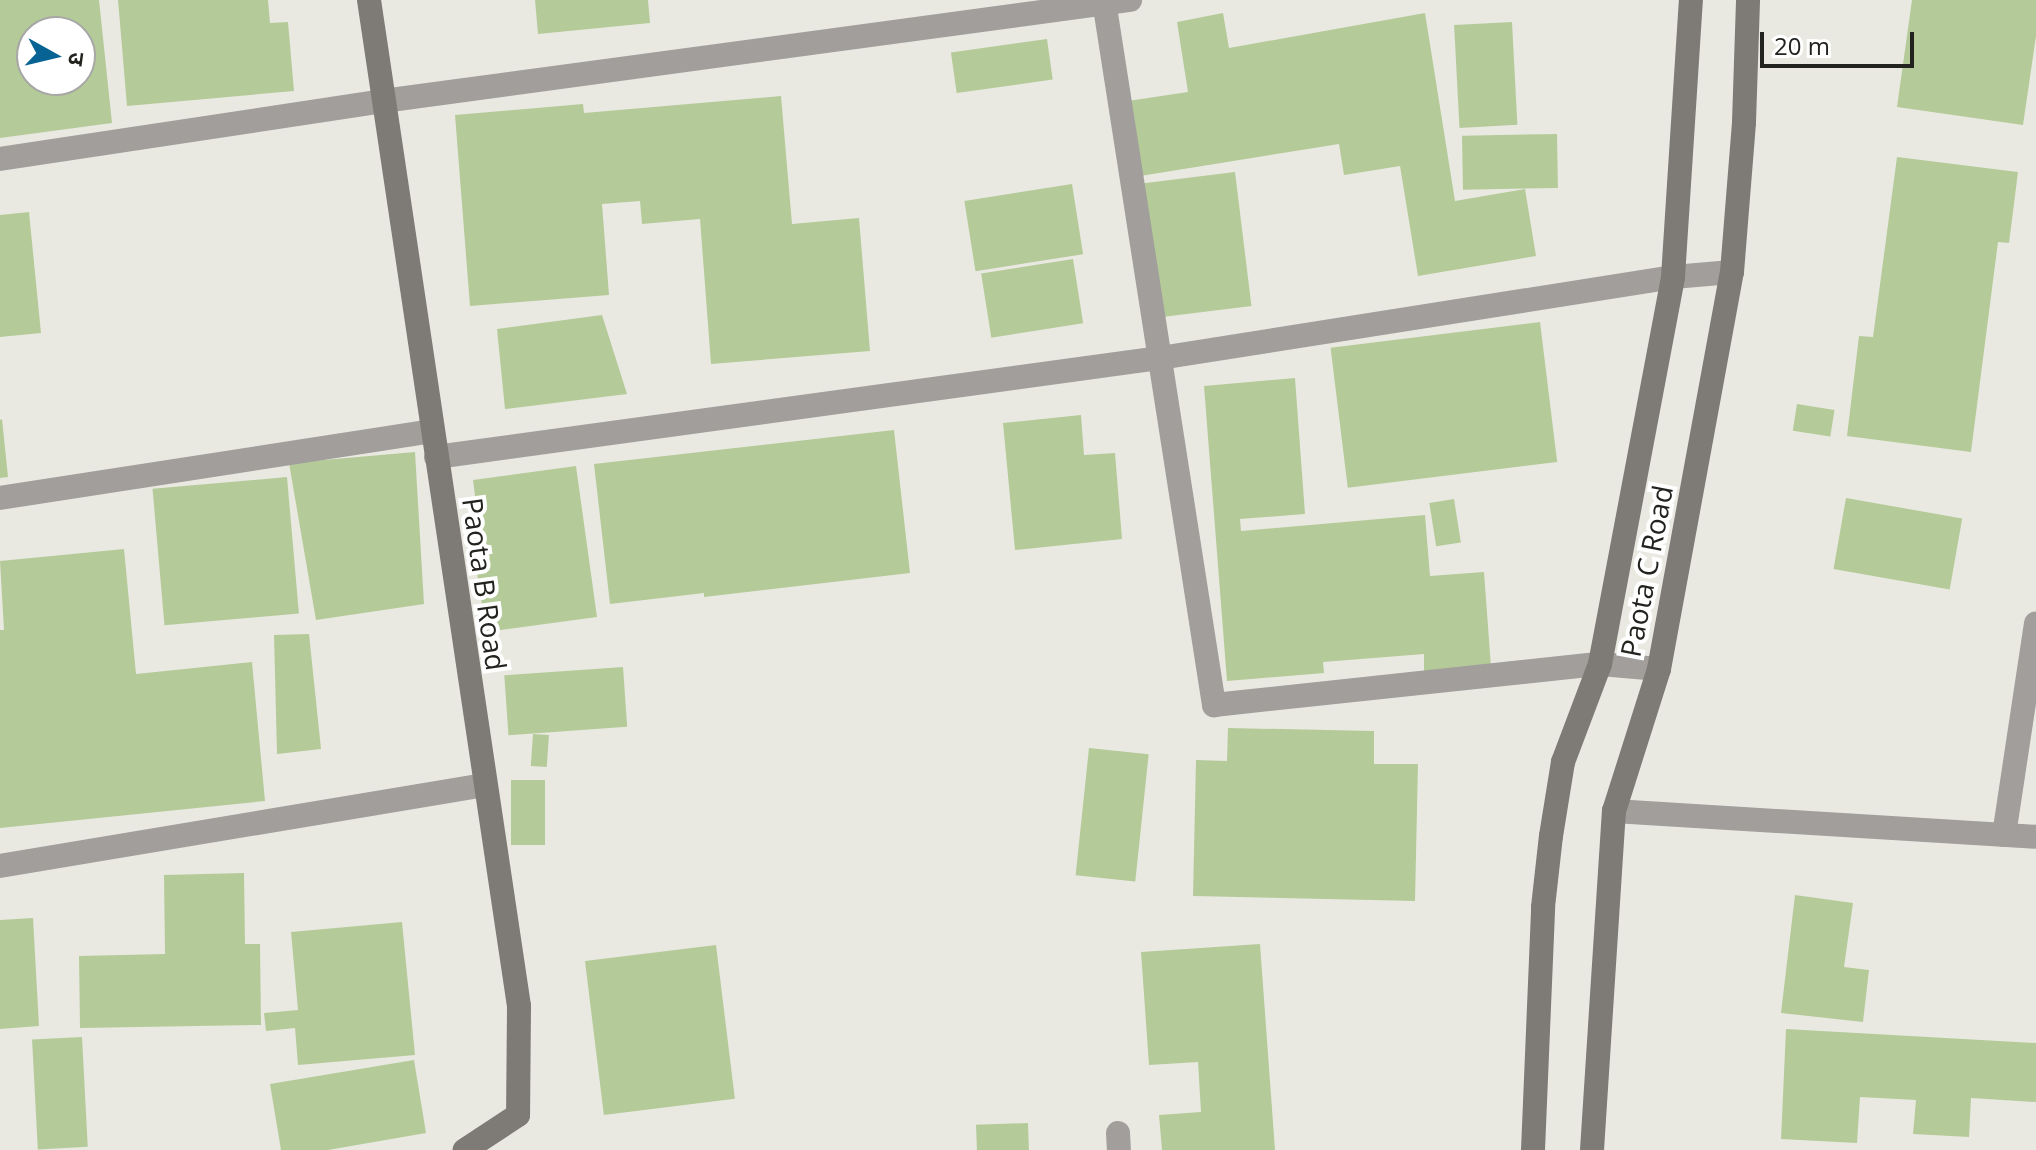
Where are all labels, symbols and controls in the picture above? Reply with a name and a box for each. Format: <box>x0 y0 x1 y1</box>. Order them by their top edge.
north arrow <box>16 16 96 96</box>
scale bar <box>1764 16 1918 66</box>
text: 20 m <box>1774 29 1830 62</box>
text: उ <box>62 51 94 68</box>
street label: Paota C Road <box>1613 482 1679 660</box>
street label: Paota B Road <box>456 495 514 673</box>

